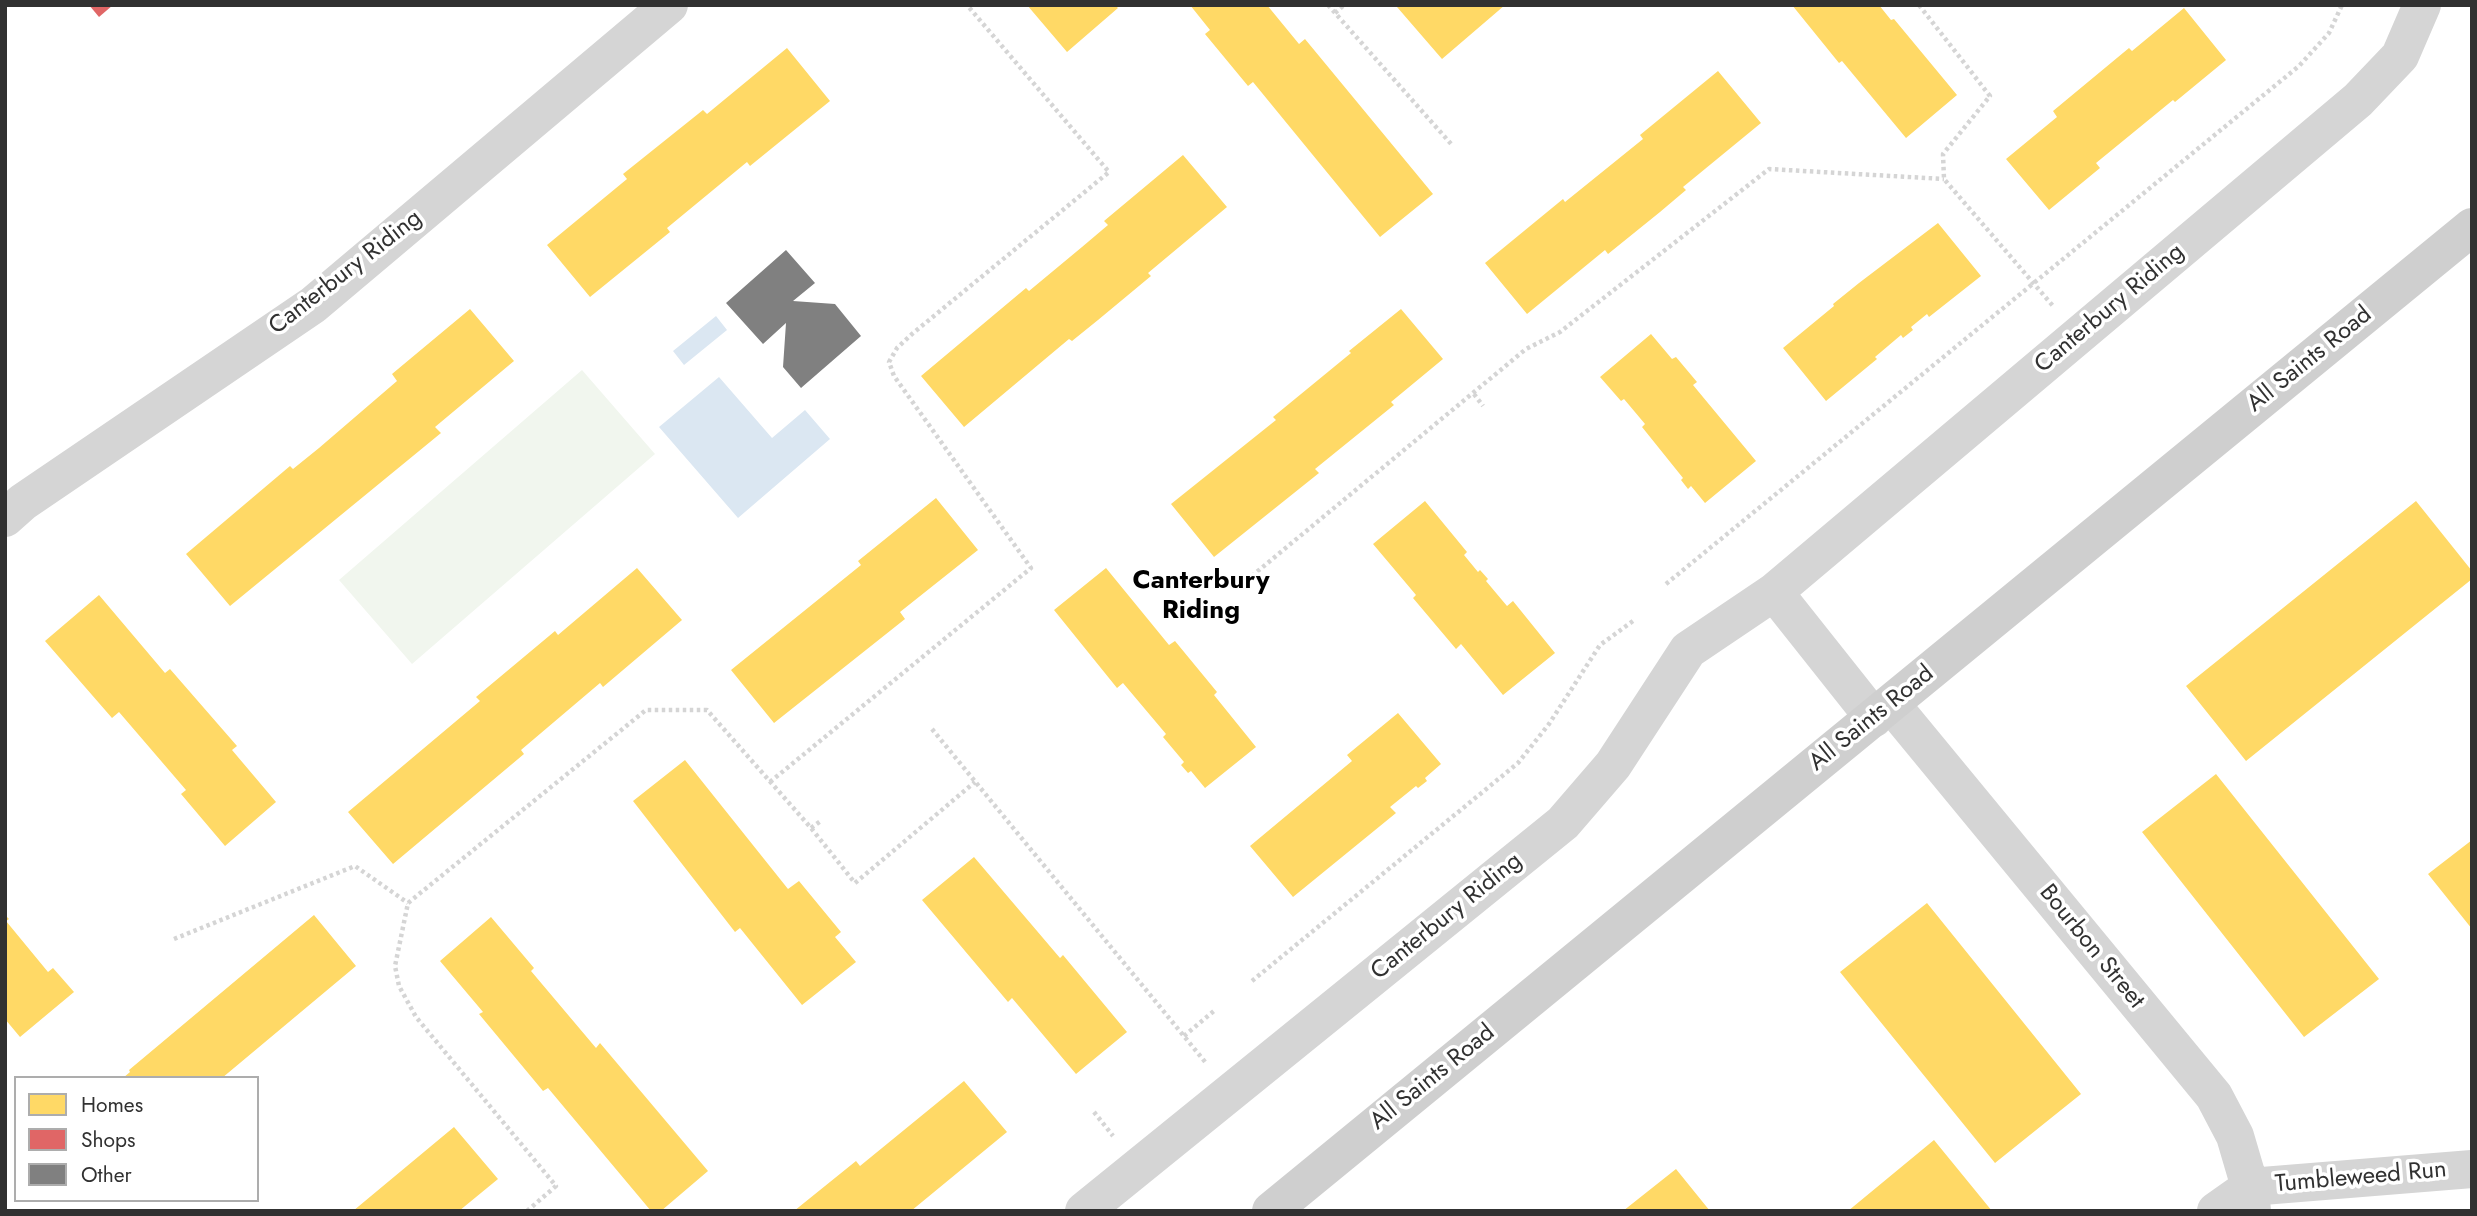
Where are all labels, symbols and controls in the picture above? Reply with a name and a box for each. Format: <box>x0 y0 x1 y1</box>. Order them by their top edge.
street label: Canterbury Riding <box>264 204 428 342</box>
street label: Canterbury Riding <box>2030 238 2190 380</box>
street label: All Saints Road <box>2242 301 2378 419</box>
district label: Canterbury Riding <box>1132 566 1270 628</box>
street label: All Saints Road <box>1804 660 1940 778</box>
street label: Canterbury Riding <box>1366 847 1528 987</box>
street label: Bourbon Street <box>2032 879 2150 1015</box>
street label: All Saints Road <box>1365 1019 1501 1137</box>
legend <box>14 1076 259 1202</box>
text: Homes <box>81 1090 143 1120</box>
text: Shops <box>81 1125 135 1155</box>
street label: Tumbleweed Run <box>2274 1156 2448 1200</box>
text: Other <box>81 1160 132 1190</box>

